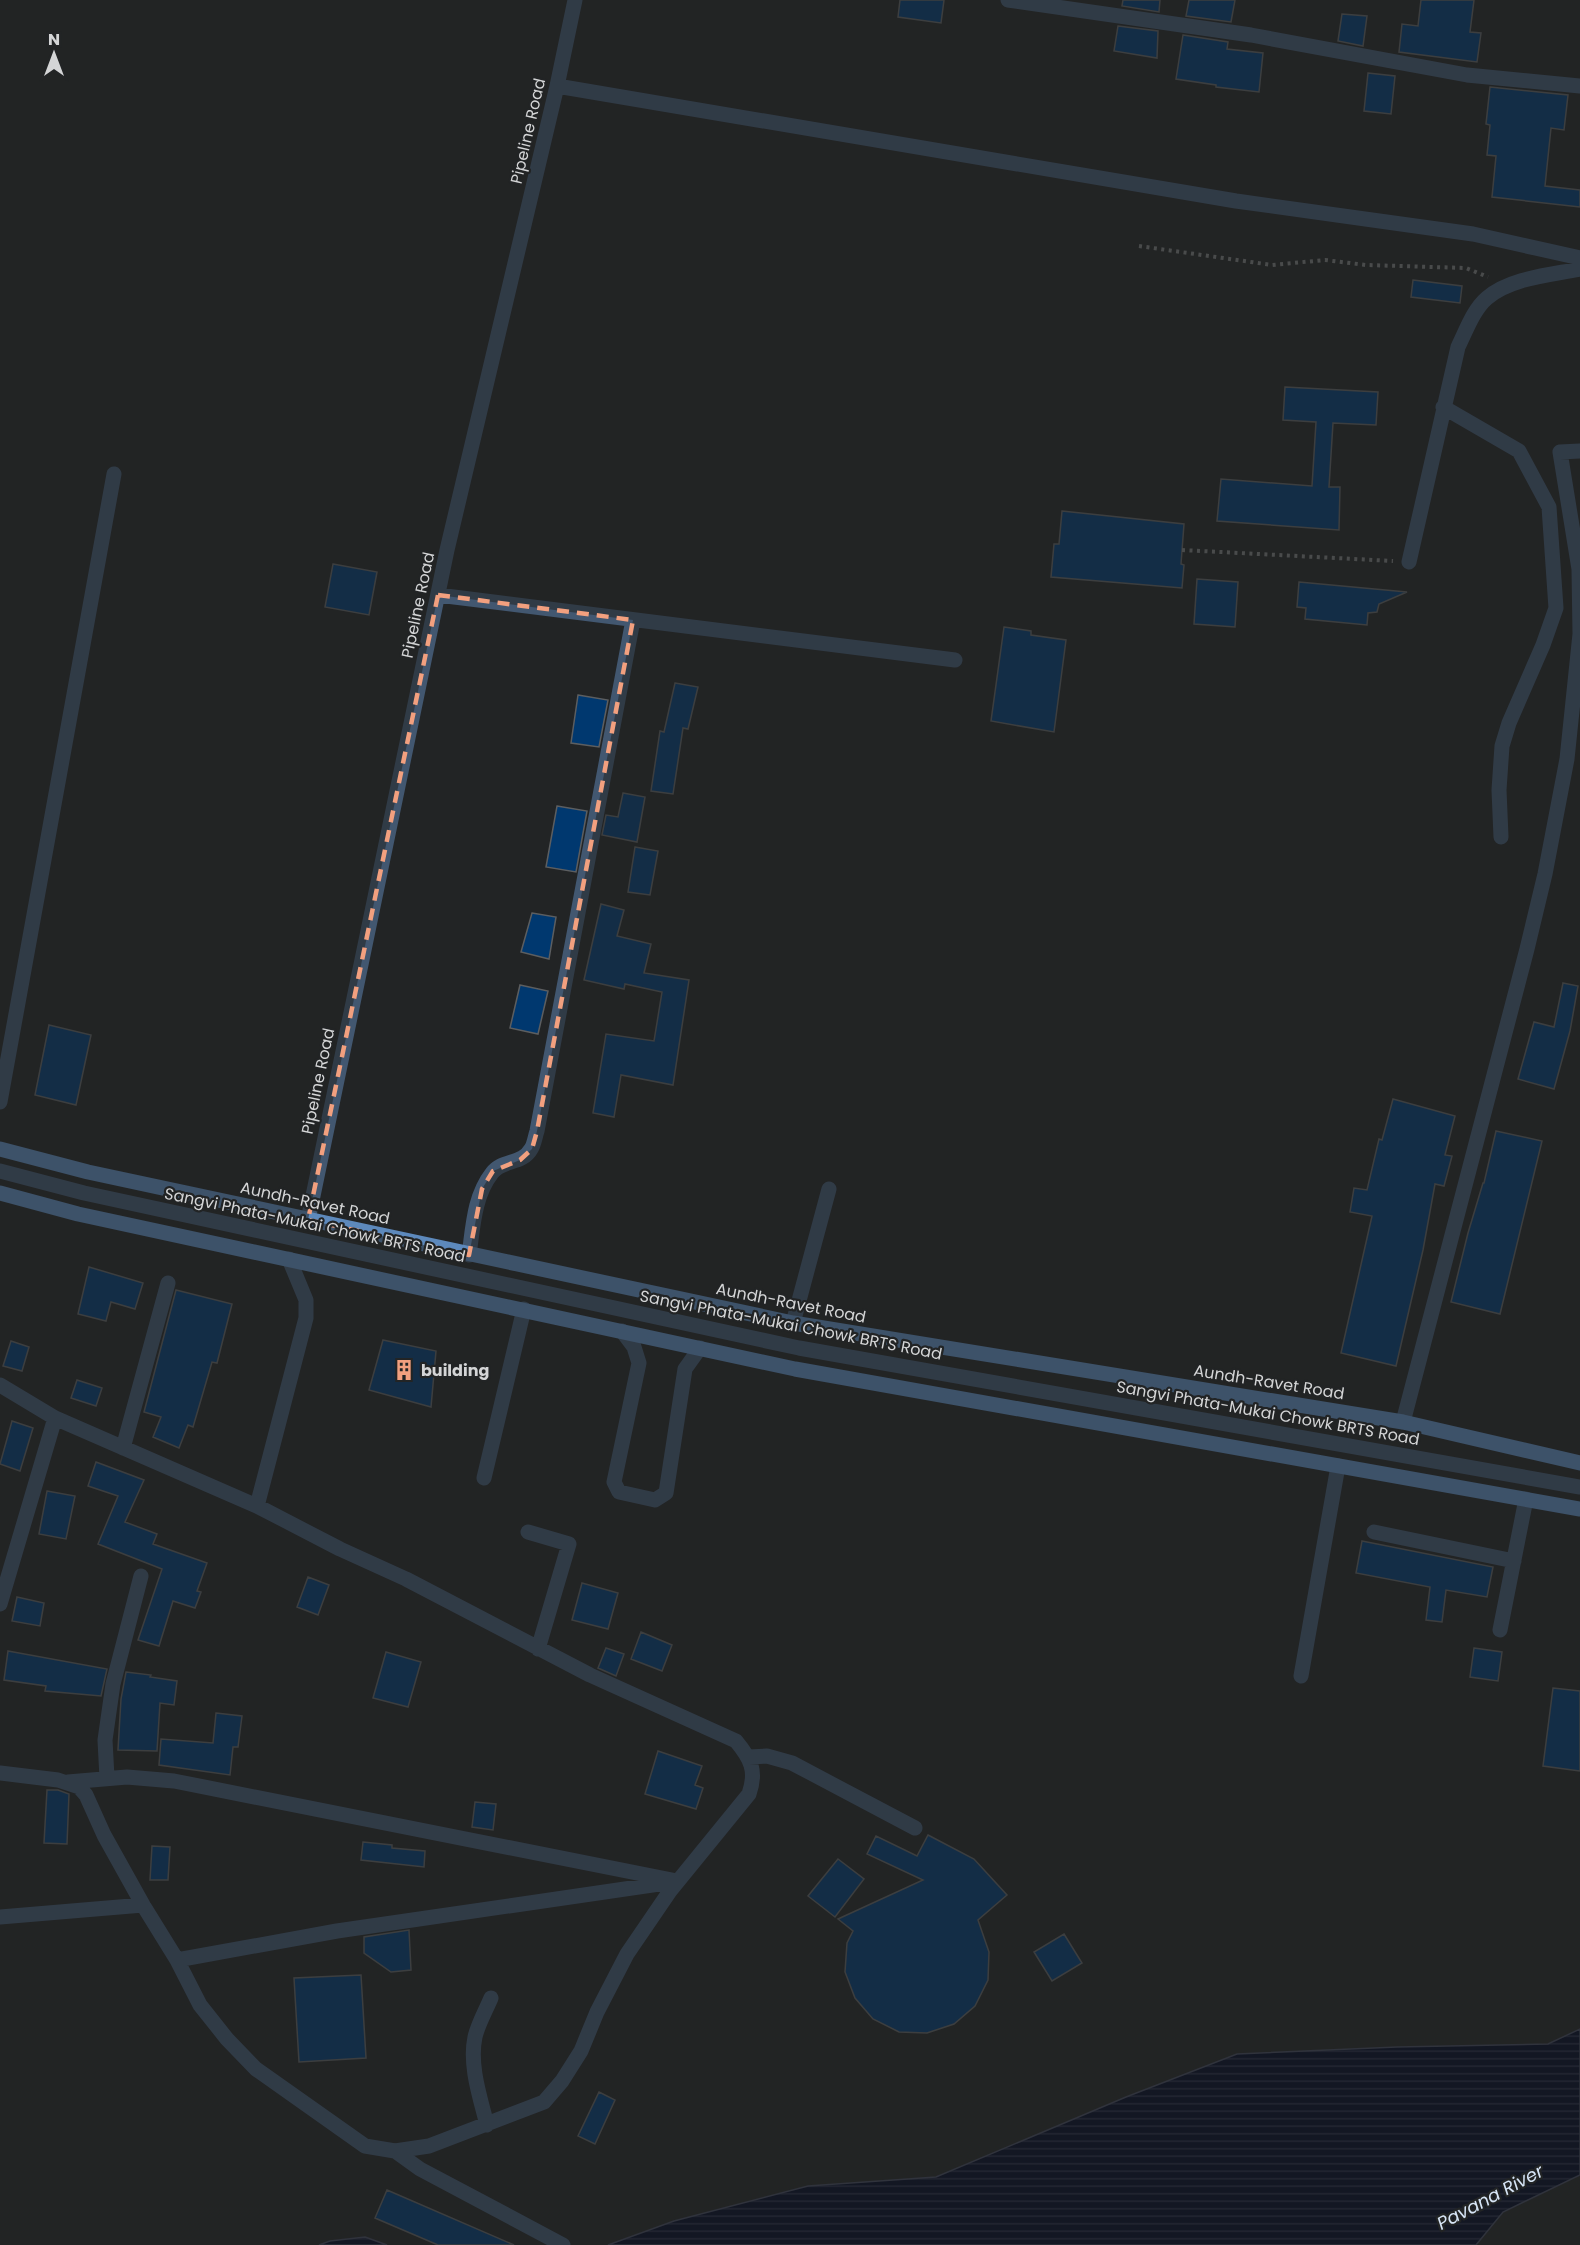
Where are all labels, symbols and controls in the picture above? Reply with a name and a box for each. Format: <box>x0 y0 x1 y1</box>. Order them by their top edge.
north arrow <box>24 24 84 84</box>
text: N <box>48 28 60 51</box>
street label: Pipeline Road <box>505 76 551 186</box>
street label: Pipeline Road <box>396 550 440 660</box>
street label: Pipeline Road <box>296 1026 340 1136</box>
street label: Aundh-Ravet Road <box>238 1176 392 1230</box>
street label: Sangvi Phata-Mukai Chowk BRTS Road <box>162 1182 468 1268</box>
street label: Aundh-Ravet Road <box>714 1277 868 1329</box>
street label: Sangvi Phata-Mukai Chowk BRTS Road <box>638 1284 944 1366</box>
building icon: building <box>392 1358 416 1382</box>
place label: building <box>421 1359 489 1382</box>
street label: Aundh-Ravet Road <box>1192 1359 1346 1405</box>
street label: Sangvi Phata-Mukai Chowk BRTS Road <box>1115 1375 1421 1451</box>
water label: Pavana River <box>1432 2158 1549 2236</box>

